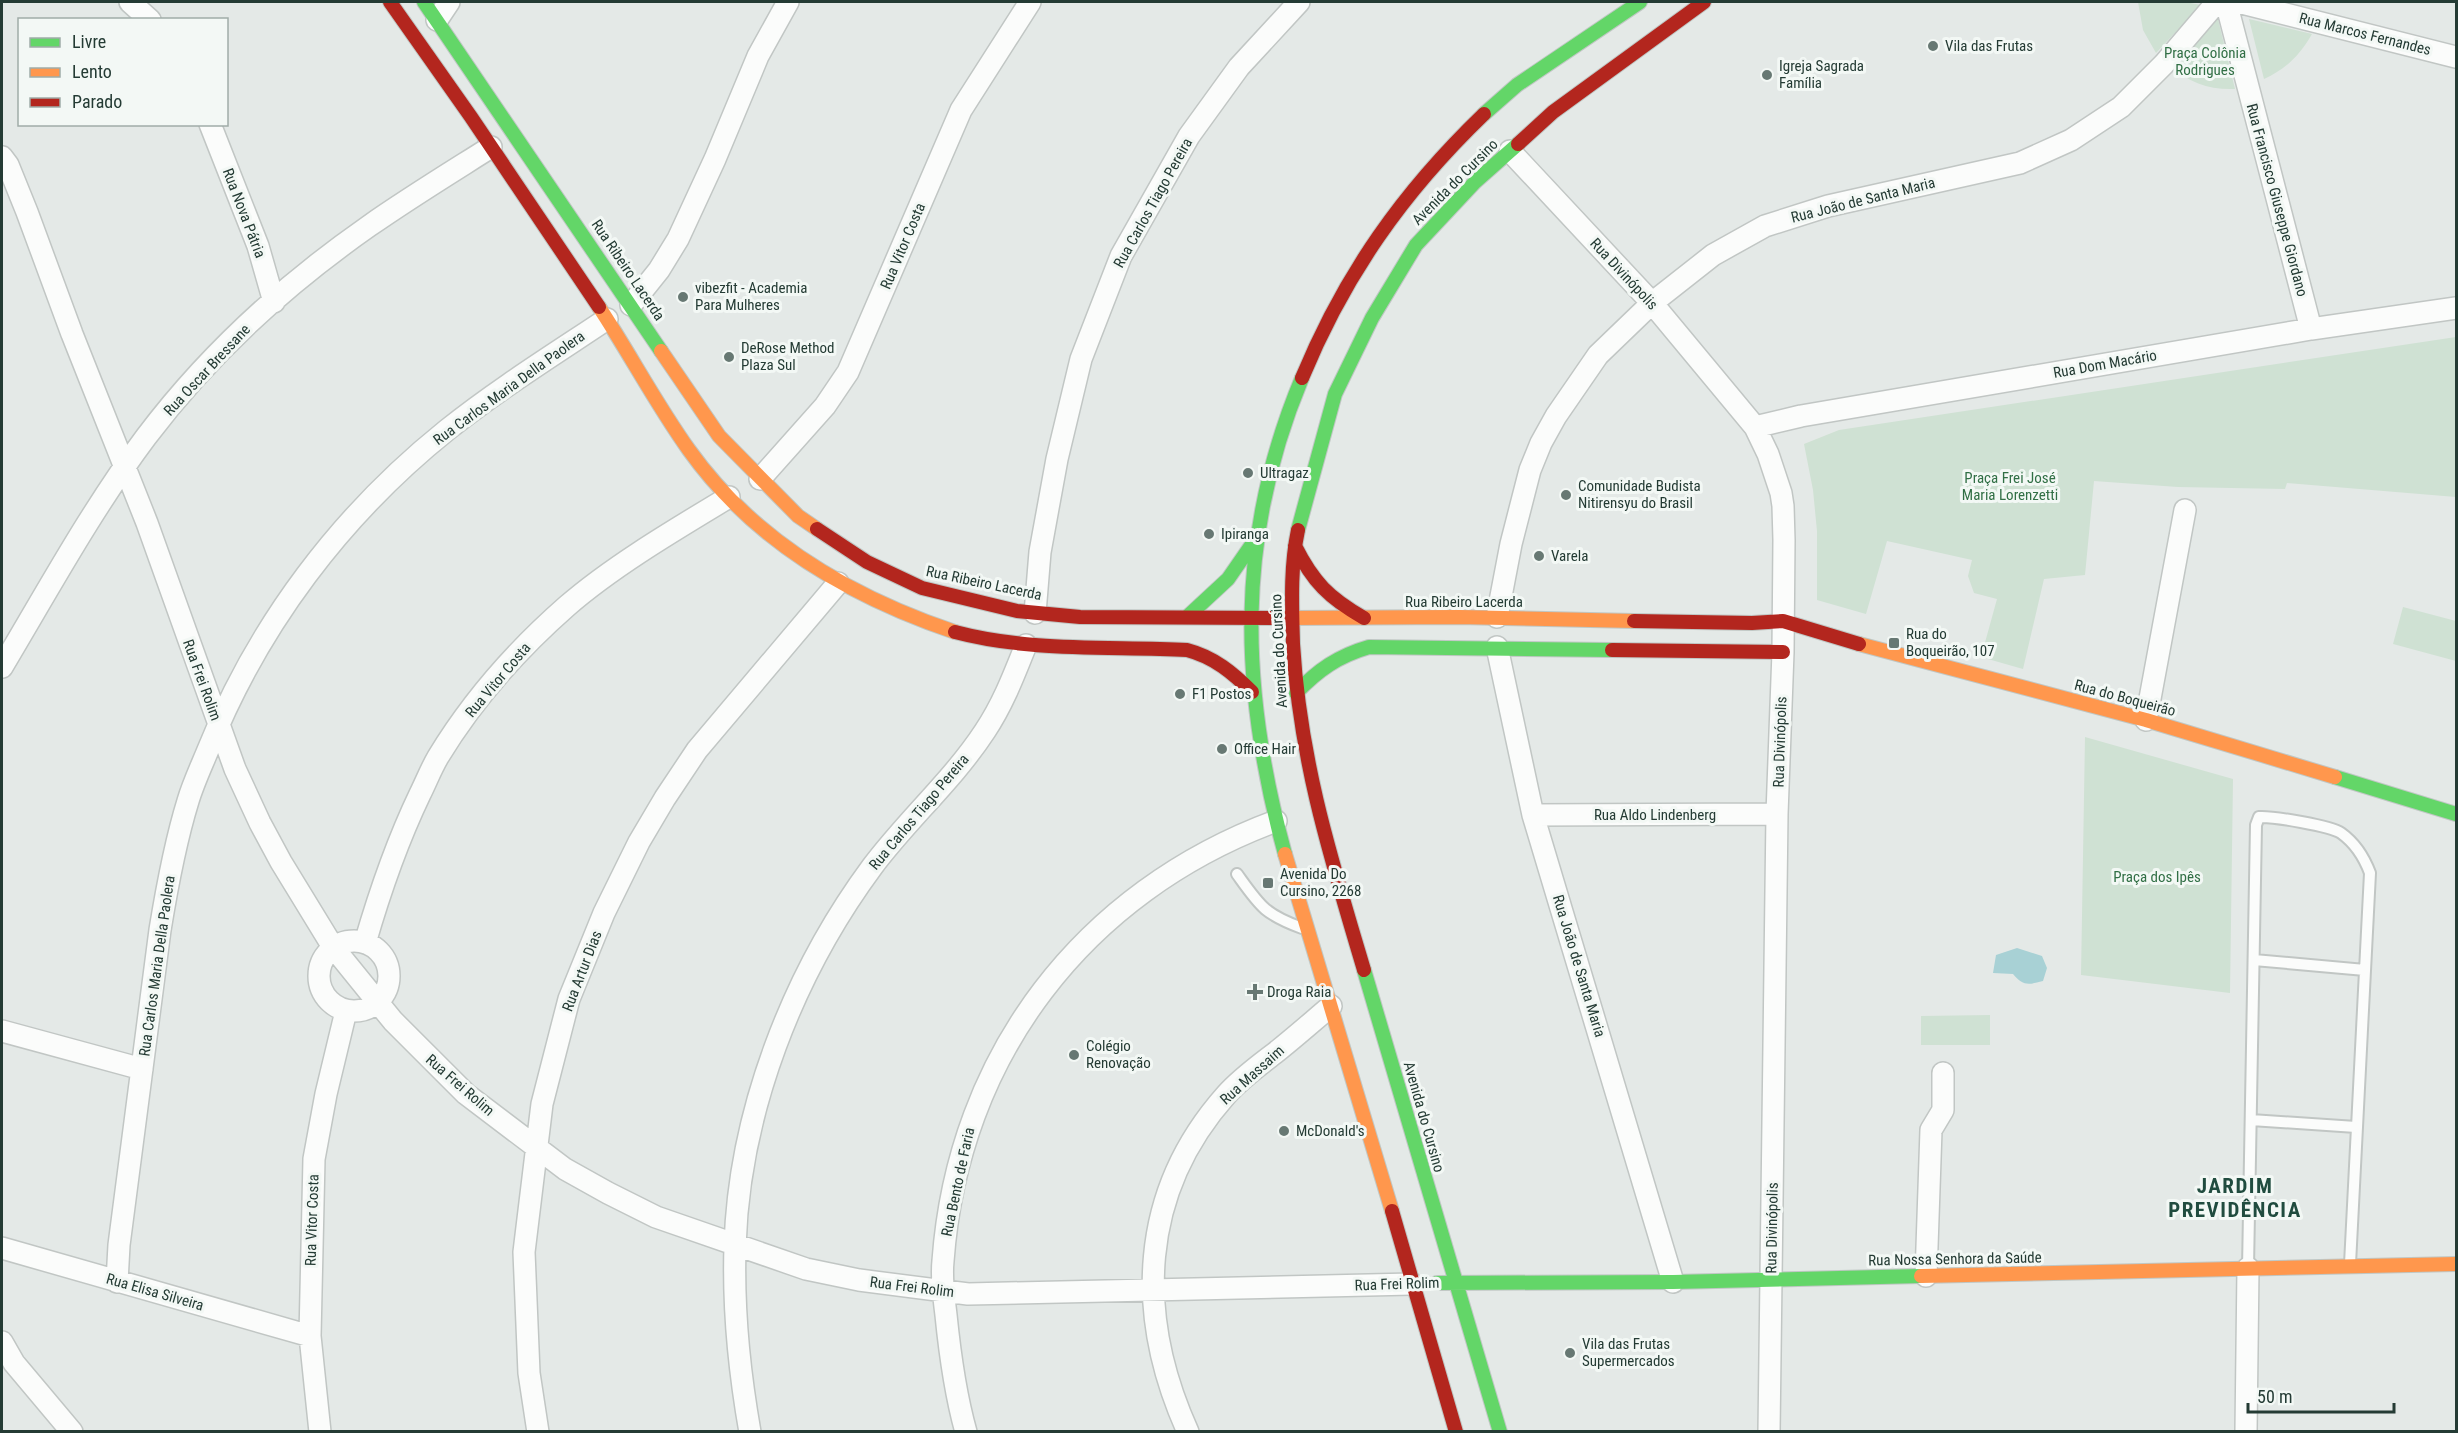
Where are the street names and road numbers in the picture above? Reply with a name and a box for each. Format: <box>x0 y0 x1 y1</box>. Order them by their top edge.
street label: Rua Marcos Fernandes <box>2297 9 2433 59</box>
street label: Rua Francisco Giuseppe Giordano <box>2243 102 2311 298</box>
street label: Rua Carlos Tiago Pereira <box>1110 135 1196 271</box>
street label: Avenida do Cursino <box>1408 135 1502 229</box>
street label: Rua Nova Pátria <box>219 166 269 260</box>
street label: Rua João de Santa Maria <box>1789 173 1937 227</box>
street label: Rua Vitor Costa <box>877 200 929 292</box>
street label: Rua Ribeiro Lacerda <box>588 216 668 324</box>
street label: Rua Divinópolis <box>1586 235 1662 314</box>
street label: Rua Oscar Bressane <box>160 320 254 420</box>
street label: Rua Carlos Maria Della Paolera <box>430 327 588 449</box>
street label: Rua Dom Macário <box>2052 346 2158 382</box>
street label: Rua Ribeiro Lacerda <box>924 562 1044 604</box>
street label: Avenida do Cursino <box>1267 593 1291 709</box>
street label: Rua Ribeiro Lacerda <box>1405 593 1523 611</box>
street label: Rua Frei Rolim <box>179 637 225 723</box>
street label: Rua Vitor Costa <box>462 639 534 721</box>
street label: Rua do Boqueirão <box>2072 676 2178 720</box>
street label: Rua Divinópolis <box>1769 696 1791 788</box>
street label: Rua Carlos Tiago Pereira <box>865 750 973 874</box>
street label: Rua Aldo Lindenberg <box>1594 806 1716 824</box>
street label: Rua Carlos Maria Della Paolera <box>135 874 179 1058</box>
street label: Rua João de Santa Maria <box>1549 893 1609 1039</box>
street label: Rua Artur Dias <box>558 928 606 1014</box>
street label: Rua Massaim <box>1216 1042 1288 1108</box>
street label: Rua Frei Rolim <box>422 1050 498 1120</box>
street label: Avenida do Cursino <box>1400 1060 1448 1174</box>
street label: Rua Bento de Faria <box>938 1126 978 1238</box>
street label: Rua Vitor Costa <box>301 1174 323 1266</box>
street label: Rua Divinópolis <box>1762 1182 1782 1274</box>
street label: Rua Nossa Senhora da Saúde <box>1868 1248 2042 1270</box>
street label: Rua Elisa Silveira <box>104 1269 206 1315</box>
street label: Rua Frei Rolim <box>869 1273 955 1301</box>
street label: Rua Frei Rolim <box>1354 1274 1440 1294</box>

